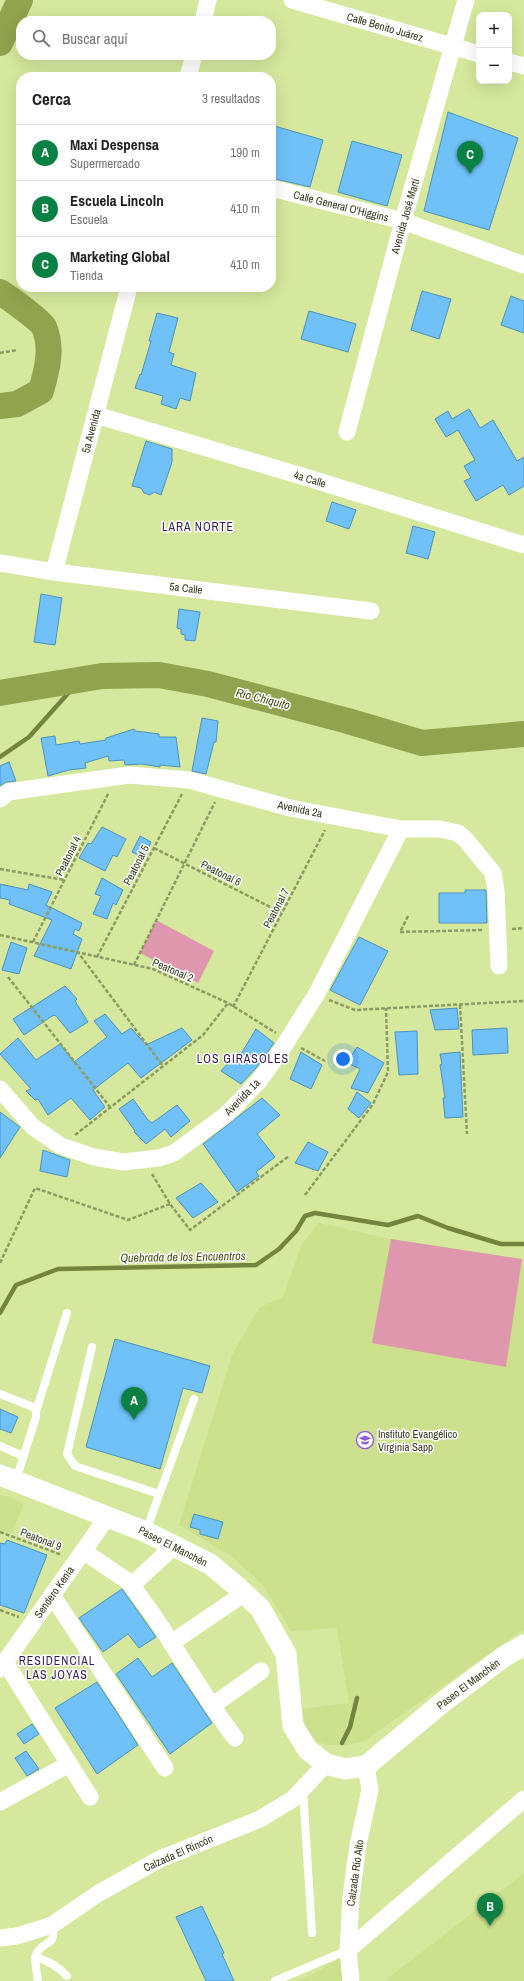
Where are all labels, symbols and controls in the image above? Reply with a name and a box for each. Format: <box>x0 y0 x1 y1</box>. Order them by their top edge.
street label: Calle Benito Juárez <box>345 9 425 45</box>
map controls <box>476 12 512 84</box>
button: + <box>476 12 512 48</box>
search box <box>16 16 276 60</box>
icon: search <box>30 27 52 49</box>
text: Buscar aquí <box>62 28 128 49</box>
button: − <box>476 48 512 84</box>
text: Cerca <box>32 87 71 110</box>
text: 3 resultados <box>202 90 260 107</box>
text: Maxi Despensa <box>70 134 159 155</box>
pin: C <box>457 141 483 174</box>
text: A <box>41 144 49 161</box>
text: 190 m <box>230 144 260 161</box>
text: Supermercado <box>70 155 140 172</box>
street label: Avenida José Martí <box>387 176 423 256</box>
street label: Calle General O'Higgins <box>292 187 390 225</box>
text: Escuela Lincoln <box>70 190 164 211</box>
text: B <box>41 200 49 217</box>
text: 410 m <box>230 200 260 217</box>
text: Escuela <box>70 211 108 228</box>
text: Marketing Global <box>70 246 170 267</box>
text: C <box>41 256 49 273</box>
text: 410 m <box>230 256 260 273</box>
text: Tienda <box>70 267 103 284</box>
street label: 5a Avenida <box>78 407 104 455</box>
street label: 4a Calle <box>292 467 328 491</box>
district label: LARA NORTE <box>162 519 234 535</box>
street label: 5a Calle <box>169 579 203 597</box>
water label: Río Chiquito <box>234 685 292 714</box>
street label: Avenida 2a <box>275 797 324 821</box>
street label: Peatonal 4 <box>52 834 84 878</box>
street label: Peatonal 5 <box>120 843 152 887</box>
street label: Peatonal 6 <box>199 857 243 889</box>
street label: Peatonal 7 <box>260 886 292 930</box>
street label: Peatonal 2 <box>150 955 196 985</box>
your location <box>333 1049 353 1069</box>
district label: LOS GIRASOLES <box>197 1051 289 1067</box>
street label: Avenida 1a <box>220 1076 263 1119</box>
water label: Quebrada de los Encuentros <box>120 1248 246 1266</box>
pin: A <box>121 1387 147 1420</box>
place label: Instituto Evangélico Virginia Sapp <box>378 1427 457 1454</box>
school or university icon: Instituto Evangélico Virginia Sapp <box>355 1430 375 1450</box>
street label: Paseo El Manchén <box>136 1523 210 1569</box>
street label: Peatonal 9 <box>18 1525 64 1553</box>
street label: Sendero Kenia <box>31 1563 77 1621</box>
district label: RESIDENCIAL LAS JOYAS <box>19 1653 95 1683</box>
street label: Paseo El Manchén <box>434 1656 502 1712</box>
street label: Calzada El Rincón <box>141 1831 215 1875</box>
street label: Calzada Río Alto <box>343 1839 367 1907</box>
pin: B <box>477 1893 503 1926</box>

